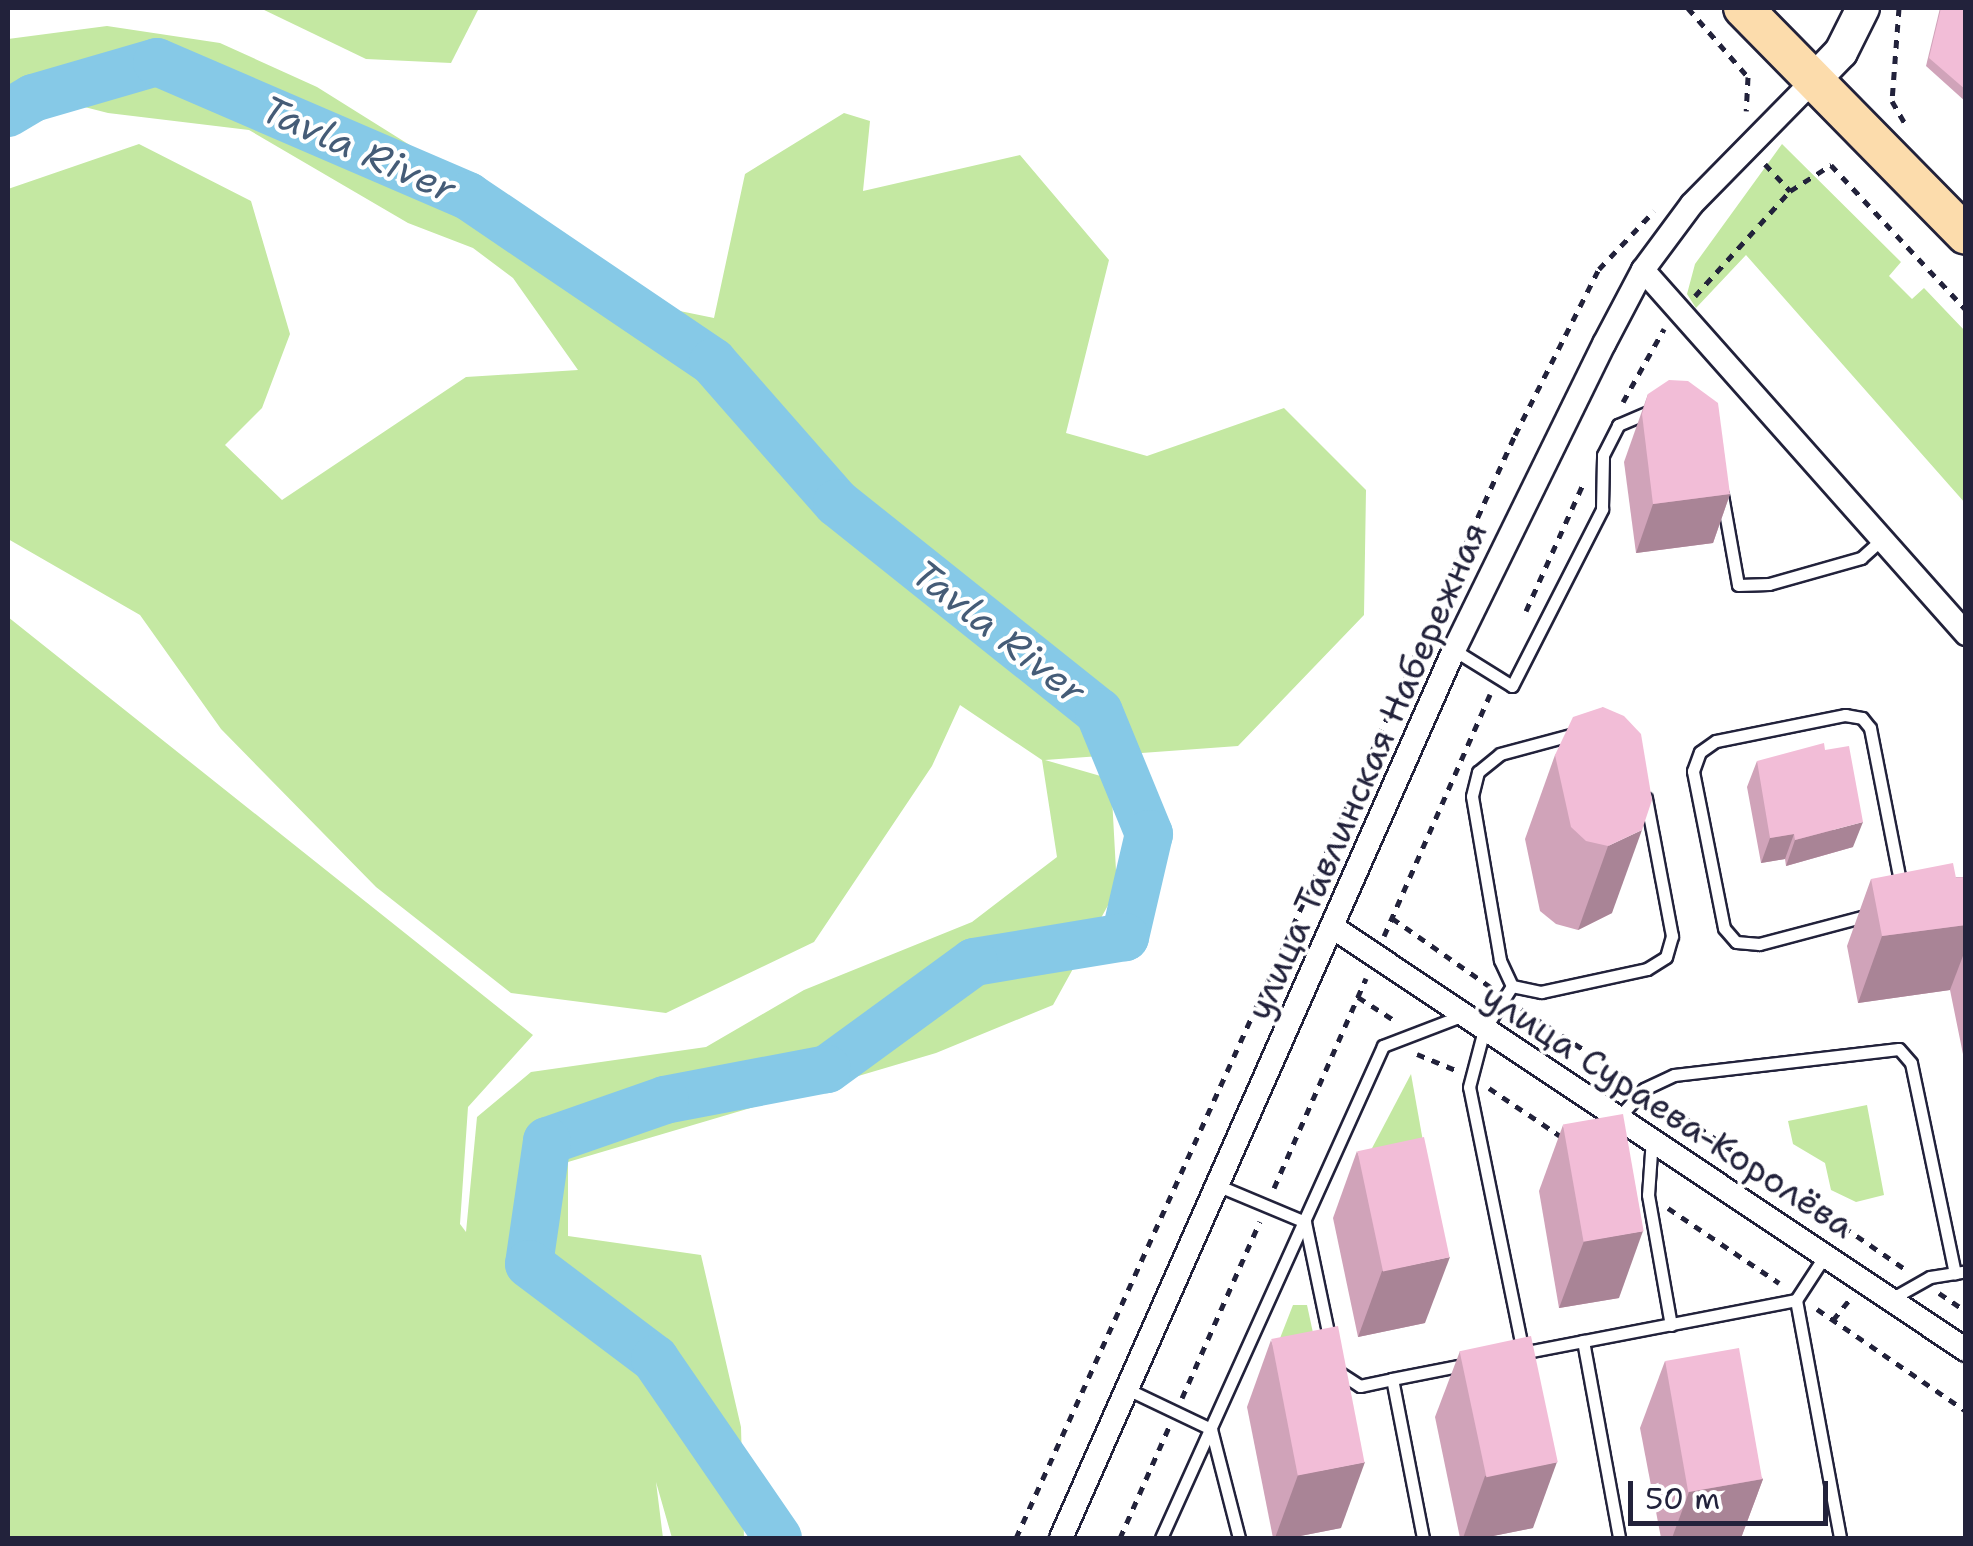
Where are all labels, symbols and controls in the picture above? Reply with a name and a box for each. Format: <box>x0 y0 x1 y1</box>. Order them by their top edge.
water label: Tavla River <box>255 86 463 212</box>
street label: улица Тавлинская Набережная <box>1238 516 1496 1026</box>
water label: Tavla River <box>903 550 1095 714</box>
street label: улица Сураева-Королёва <box>1474 975 1862 1247</box>
scale bar <box>1633 1461 1833 1523</box>
text: 50 m <box>1645 1478 1720 1519</box>

